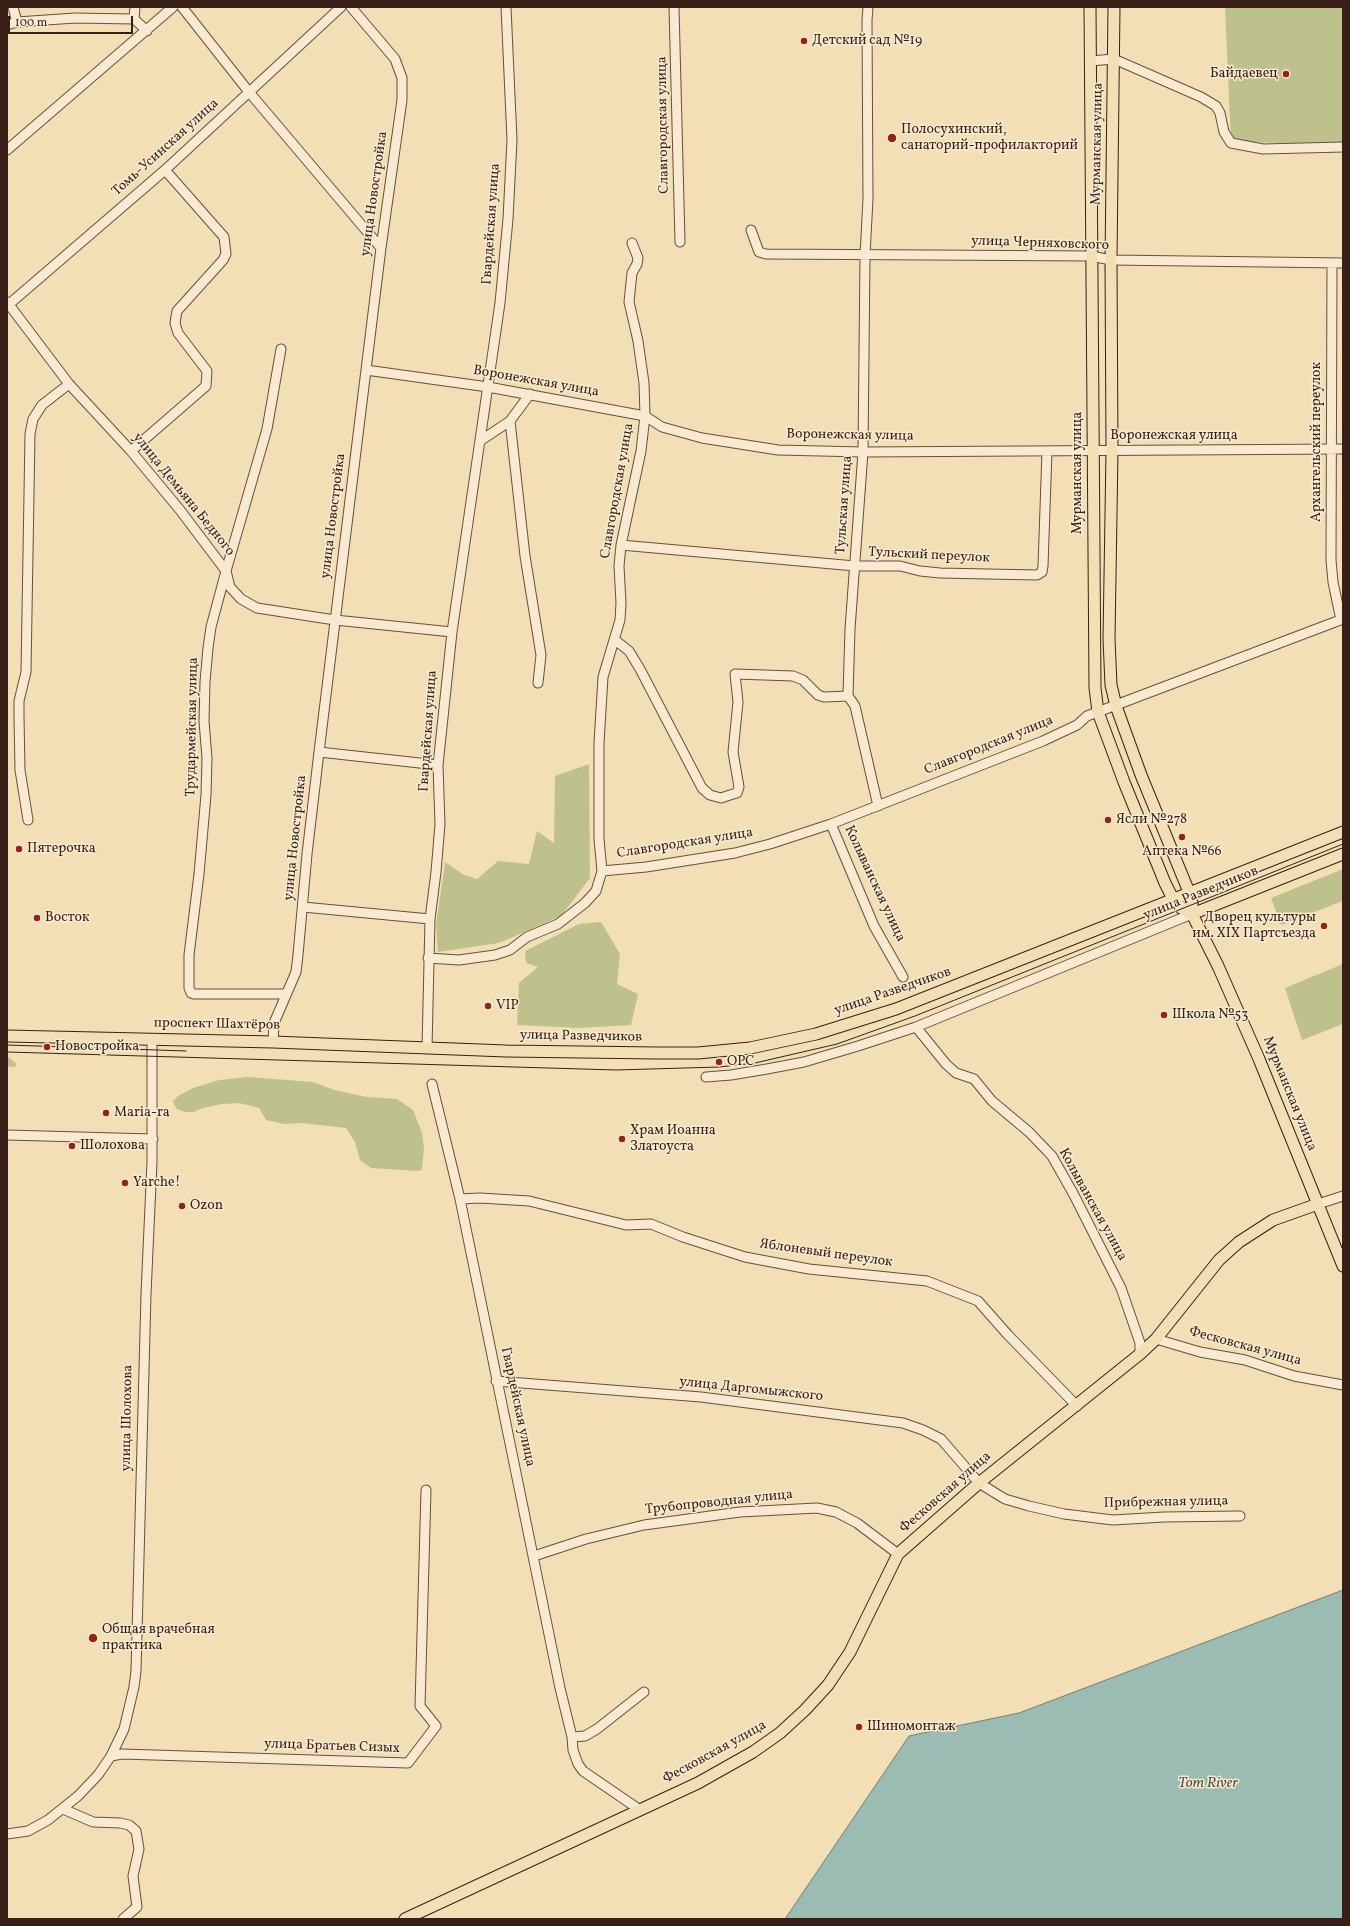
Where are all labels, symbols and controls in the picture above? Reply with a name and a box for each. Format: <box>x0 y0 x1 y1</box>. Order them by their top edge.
scale bar <box>10 8 135 34</box>
text: 100 m <box>15 15 47 31</box>
place label: Детский сад №19 <box>812 33 922 49</box>
marker: Детский сад №19 <box>799 36 809 46</box>
street label: Славгородская улица <box>654 56 674 194</box>
place label: Байдаевец <box>1210 66 1278 82</box>
marker: Байдаевец <box>1281 69 1291 79</box>
street label: Мурманская улица <box>1089 83 1107 205</box>
street label: Томь-Усинская улица <box>109 96 223 200</box>
place label: Полосухинский, санаторий-профилакторий <box>901 122 1078 154</box>
street label: улица Новостройка <box>358 130 392 258</box>
marker: Полосухинский, санаторий-профилакторий <box>886 132 898 144</box>
street label: Гвардейская улица <box>479 163 505 285</box>
street label: улица Черняховского <box>971 233 1109 255</box>
street label: Архангельский переулок <box>1309 362 1325 522</box>
street label: Воронежская улица <box>472 363 600 401</box>
street label: Мурманская улица <box>1070 412 1086 534</box>
street label: Славгородская улица <box>598 422 638 560</box>
street label: Воронежская улица <box>786 426 914 446</box>
street label: Воронежская улица <box>1110 428 1238 444</box>
street label: улица Демьяна Бедного <box>128 430 238 560</box>
street label: улица Новостройка <box>318 452 350 580</box>
street label: Тульская улица <box>833 455 857 555</box>
street label: Тульский переулок <box>868 544 990 568</box>
street label: Трудармейская улица <box>183 657 203 797</box>
street label: Гвардейская улица <box>416 670 442 792</box>
street label: Славгородская улица <box>922 712 1056 780</box>
street label: улица Новостройка <box>281 774 311 902</box>
place label: Ясли №278 <box>1116 812 1187 828</box>
marker: Ясли №278 <box>1103 815 1113 825</box>
street label: Колыванская улица <box>840 823 908 945</box>
street label: Славгородская улица <box>616 825 754 863</box>
marker: Аптека №66 <box>1177 832 1187 842</box>
place label: Пятерочка <box>27 841 96 857</box>
marker: Пятерочка <box>14 844 24 854</box>
place label: Аптека №66 <box>1142 844 1222 860</box>
street label: улица Разведчиков <box>1141 863 1261 925</box>
place label: Восток <box>45 910 89 926</box>
place label: Дворец культуры им. XIX Партсъезда <box>1192 910 1316 942</box>
marker: Восток <box>32 913 42 923</box>
marker: Дворец культуры им. XIX Партсъезда <box>1319 921 1329 931</box>
street label: улица Разведчиков <box>832 964 954 1020</box>
place label: VIP <box>496 998 519 1014</box>
marker: VIP <box>483 1001 493 1011</box>
place label: Школа №53 <box>1172 1007 1249 1023</box>
marker: Школа №53 <box>1159 1010 1169 1020</box>
street label: проспект Шахтёров <box>154 1015 280 1035</box>
street label: улица Разведчиков <box>520 1028 642 1046</box>
street label: Мурманская улица <box>1258 1034 1320 1154</box>
place label: Новостройка <box>55 1039 139 1055</box>
marker: Новостройка <box>42 1042 52 1052</box>
place label: ОРС <box>727 1054 755 1070</box>
marker: ОРС <box>714 1057 724 1067</box>
place label: Maria-ra <box>114 1105 170 1121</box>
marker: Maria-ra <box>101 1108 111 1118</box>
place label: Храм Иоанна Златоуста <box>630 1123 716 1156</box>
marker: Храм Иоанна Златоуста <box>617 1134 627 1144</box>
place label: Шолохова <box>80 1138 145 1154</box>
marker: Шолохова <box>67 1141 77 1151</box>
street label: Колыванская улица <box>1054 1146 1130 1264</box>
place label: Yarche! <box>133 1175 180 1191</box>
marker: Yarche! <box>120 1178 130 1188</box>
place label: Ozon <box>190 1198 223 1214</box>
marker: Ozon <box>177 1201 187 1211</box>
street label: Яблоневый переулок <box>758 1236 894 1272</box>
street label: Фесковская улица <box>1187 1324 1303 1370</box>
street label: Гвардейская улица <box>496 1346 538 1468</box>
street label: улица Шолохова <box>119 1365 137 1471</box>
street label: улица Даргомыжского <box>678 1374 824 1406</box>
street label: Фесковская улица <box>897 1449 995 1537</box>
street label: Трубопроводная улица <box>644 1487 794 1519</box>
street label: Прибрежная улица <box>1104 1494 1228 1512</box>
place label: Общая врачебная практика <box>102 1622 215 1654</box>
marker: Общая врачебная практика <box>87 1632 99 1644</box>
street label: Фесковская улица <box>660 1718 770 1788</box>
place label: Шиномонтаж <box>867 1719 956 1735</box>
marker: Шиномонтаж <box>854 1722 864 1732</box>
street label: улица Братьев Сизых <box>264 1736 400 1758</box>
water label: Tom River <box>1178 1775 1238 1793</box>

